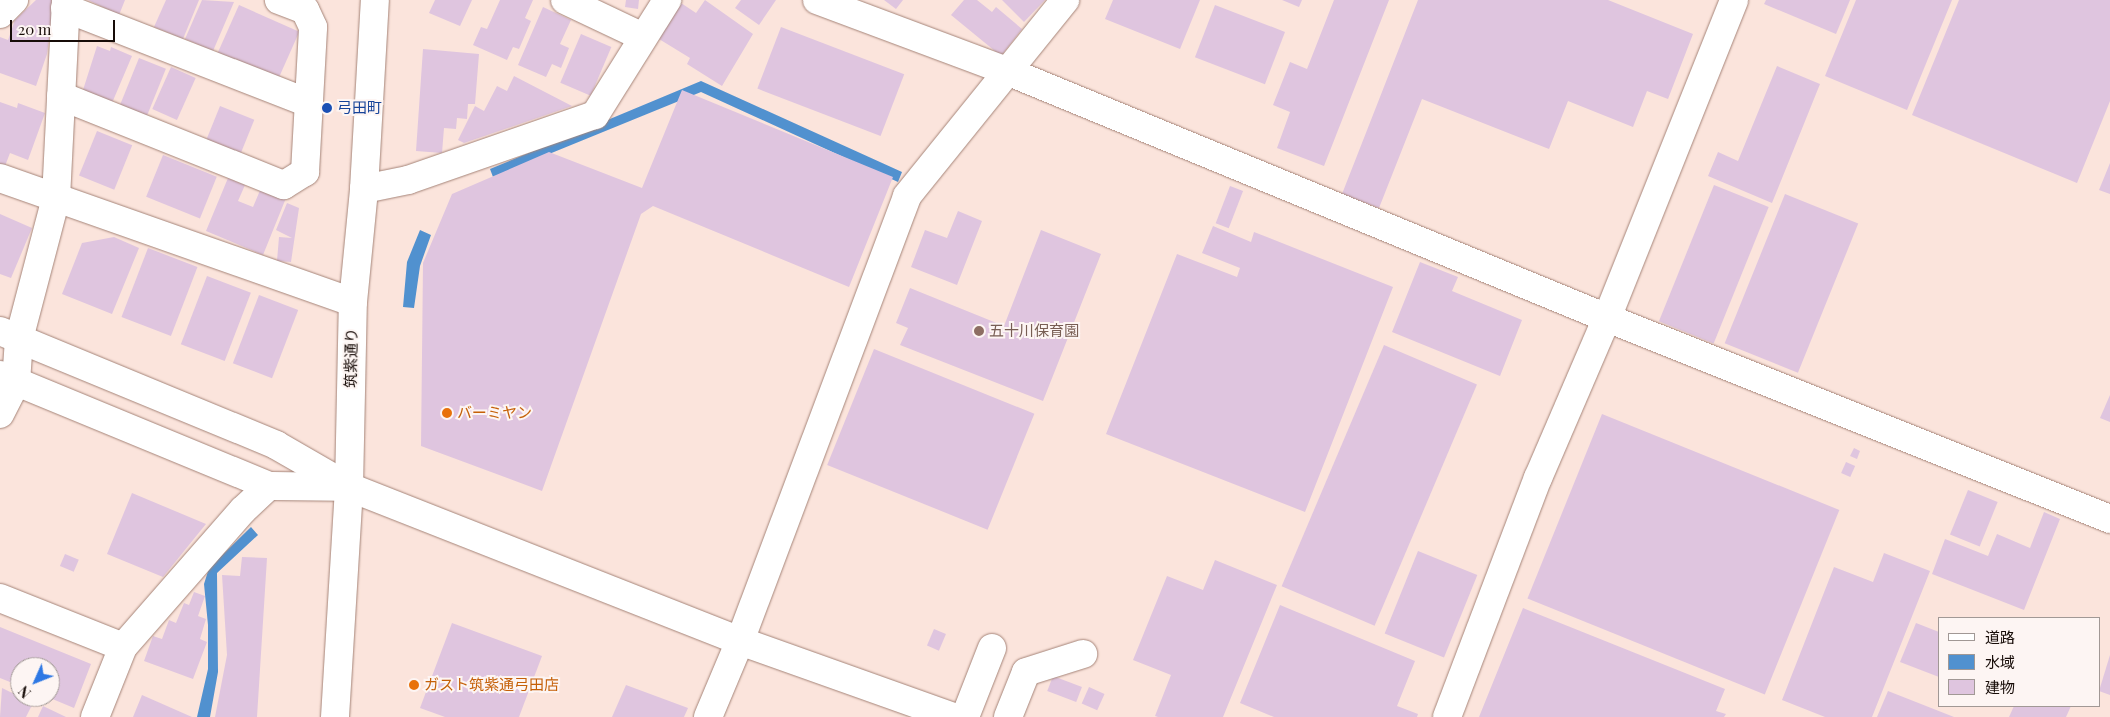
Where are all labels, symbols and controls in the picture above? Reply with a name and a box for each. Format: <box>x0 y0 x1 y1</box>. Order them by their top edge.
scale bar <box>12 10 118 42</box>
text: 20 m <box>18 19 51 39</box>
place label: 弓田町 <box>337 99 382 117</box>
marker: 弓田町 <box>321 102 333 114</box>
place label: 五十川保育園 <box>989 322 1079 340</box>
marker: 五十川保育園 <box>973 325 985 337</box>
street label: 筑紫通り <box>341 328 361 388</box>
place label: バーミヤン <box>457 404 532 422</box>
marker: バーミヤン <box>441 407 453 419</box>
legend <box>1938 617 2100 707</box>
text: 道路 <box>1985 627 2015 647</box>
text: 水域 <box>1985 652 2015 672</box>
north arrow <box>10 657 60 707</box>
place label: ガスト筑紫通弓田店 <box>424 676 559 694</box>
text: 建物 <box>1985 677 2015 697</box>
marker: ガスト筑紫通弓田店 <box>408 679 420 691</box>
text: N <box>14 682 35 702</box>

